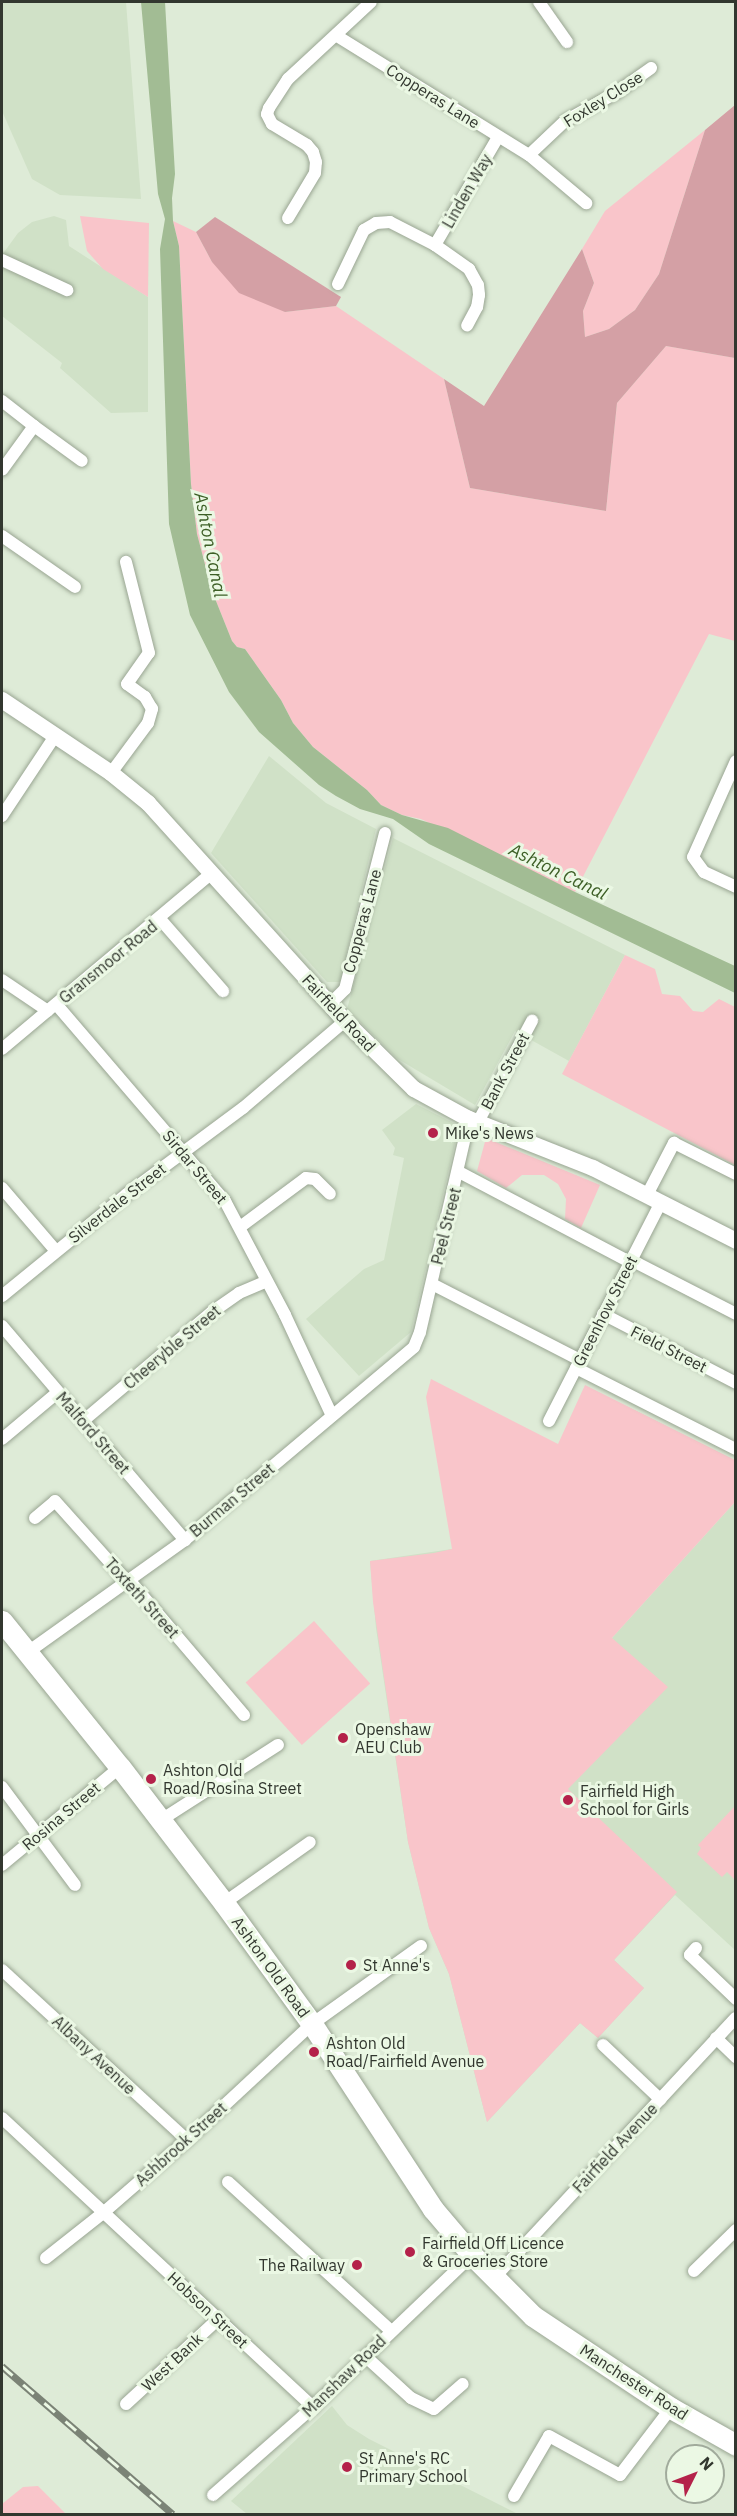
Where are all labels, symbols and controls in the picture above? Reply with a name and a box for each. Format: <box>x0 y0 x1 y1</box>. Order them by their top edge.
street label: Copperas Lane <box>383 60 483 132</box>
street label: Foxley Close <box>560 67 646 131</box>
street label: Linden Way <box>438 150 496 232</box>
water label: Ashton Canal <box>189 491 231 599</box>
water label: Ashton Canal <box>505 839 611 905</box>
street label: Copperas Lane <box>339 867 385 975</box>
street label: Gransmoor Road <box>55 917 161 1007</box>
street label: Fairfield Road <box>298 970 380 1056</box>
street label: Bank Street <box>477 1029 533 1113</box>
place label: Mike's News <box>445 1123 534 1143</box>
street label: Sirdar Street <box>159 1126 231 1208</box>
marker: Mike's News <box>426 1126 440 1140</box>
street label: Silverdale Street <box>64 1159 170 1247</box>
street label: Peel Street <box>427 1185 465 1267</box>
street label: Greenhow Street <box>569 1253 641 1369</box>
street label: Cheeryble Street <box>120 1301 224 1393</box>
street label: Field Street <box>628 1322 710 1376</box>
street label: Malford Street <box>52 1388 134 1478</box>
street label: Burman Street <box>186 1459 278 1541</box>
street label: Toxteth Street <box>101 1554 183 1642</box>
place label: Openshaw AEU Club <box>355 1719 431 1757</box>
marker: Openshaw AEU Club <box>336 1731 350 1745</box>
place label: Ashton Old Road/Rosina Street <box>163 1760 302 1798</box>
marker: Ashton Old Road/Rosina Street <box>144 1772 158 1786</box>
street label: Rosina Street <box>18 1778 104 1854</box>
place label: Fairfield High School for Girls <box>580 1781 689 1819</box>
marker: Fairfield High School for Girls <box>561 1793 575 1807</box>
street label: Ashton Old Road <box>228 1913 314 2021</box>
place label: St Anne's <box>363 1955 430 1975</box>
marker: St Anne's <box>344 1958 358 1972</box>
street label: Albany Avenue <box>48 2012 140 2098</box>
place label: Ashton Old Road/Fairfield Avenue <box>326 2033 484 2071</box>
marker: Ashton Old Road/Fairfield Avenue <box>307 2045 321 2059</box>
street label: Ashbrook Street <box>131 2098 231 2190</box>
street label: Fairfield Avenue <box>569 2099 661 2197</box>
place label: Fairfield Off Licence & Groceries Store <box>422 2233 564 2271</box>
marker: Fairfield Off Licence & Groceries Store <box>403 2245 417 2259</box>
place label: The Railway <box>259 2255 345 2275</box>
marker: The Railway <box>350 2258 364 2272</box>
street label: Hobson Street <box>164 2268 252 2352</box>
street label: West Bank <box>138 2329 206 2395</box>
street label: Manshaw Road <box>298 2331 390 2421</box>
street label: Manchester Road <box>576 2340 692 2424</box>
north arrow <box>665 2444 725 2504</box>
place label: St Anne's RC Primary School <box>359 2448 467 2486</box>
text: N <box>696 2452 718 2474</box>
marker: St Anne's RC Primary School <box>340 2460 354 2474</box>

